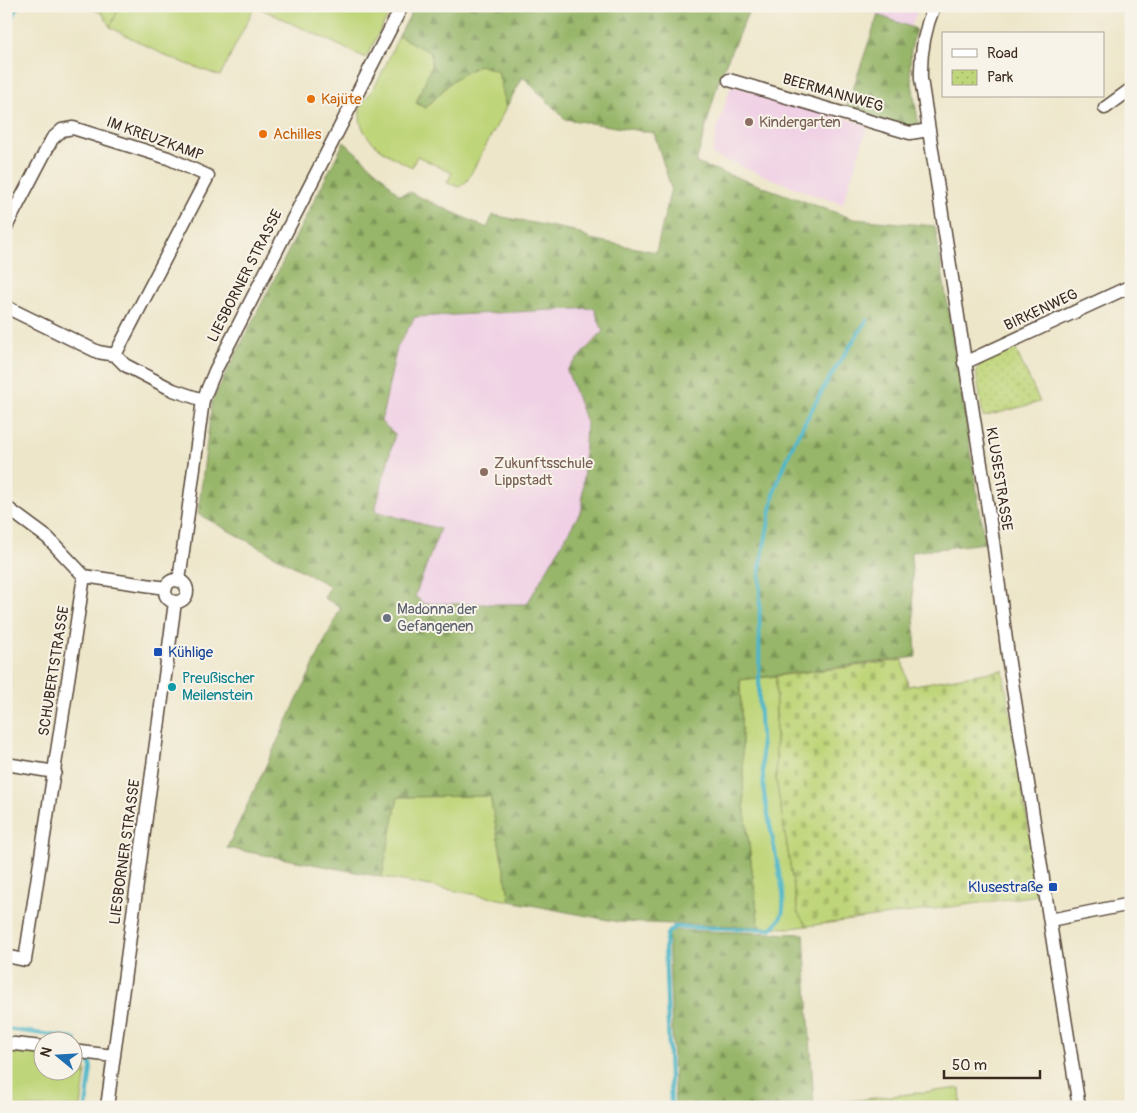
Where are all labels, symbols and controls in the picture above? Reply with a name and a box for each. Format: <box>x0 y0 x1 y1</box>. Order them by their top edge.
legend <box>942 32 1104 98</box>
text: Road <box>987 44 1018 63</box>
text: Park <box>987 68 1014 87</box>
street label: BEERMANNWEG <box>780 70 886 116</box>
place label: Kajüte <box>321 90 362 109</box>
marker: Kajüte <box>305 93 317 105</box>
street label: IM KREUZKAMP <box>104 113 206 165</box>
place label: Kindergarten <box>759 113 841 132</box>
marker: Kindergarten <box>743 116 755 128</box>
place label: Achilles <box>273 125 322 144</box>
marker: Achilles <box>257 128 269 140</box>
street label: LIESBORNER STRASSE <box>203 206 287 346</box>
street label: BIRKENWEG <box>1001 285 1081 335</box>
street label: KLUSESTRASSE <box>981 426 1017 532</box>
place label: Zukunftsschule Lippstadt <box>494 454 593 490</box>
marker: Zukunftsschule Lippstadt <box>478 466 490 478</box>
place label: Madonna der Gefangenen <box>397 600 478 636</box>
street label: SCHUBERTSTRASSE <box>34 604 74 737</box>
marker: Madonna der Gefangenen <box>381 612 393 624</box>
place label: Kühlige <box>168 643 214 662</box>
marker: Kühlige <box>152 646 164 658</box>
place label: Preußischer Meilenstein <box>182 669 256 705</box>
marker: Preußischer Meilenstein <box>166 681 178 693</box>
street label: LIESBORNER STRASSE <box>105 778 145 926</box>
place label: Klusestraße <box>968 878 1044 897</box>
marker: Klusestraße <box>1047 881 1059 893</box>
north arrow <box>32 1030 82 1080</box>
text: N <box>37 1045 56 1059</box>
scale bar <box>944 1048 1041 1080</box>
text: 50 m <box>952 1056 987 1075</box>

